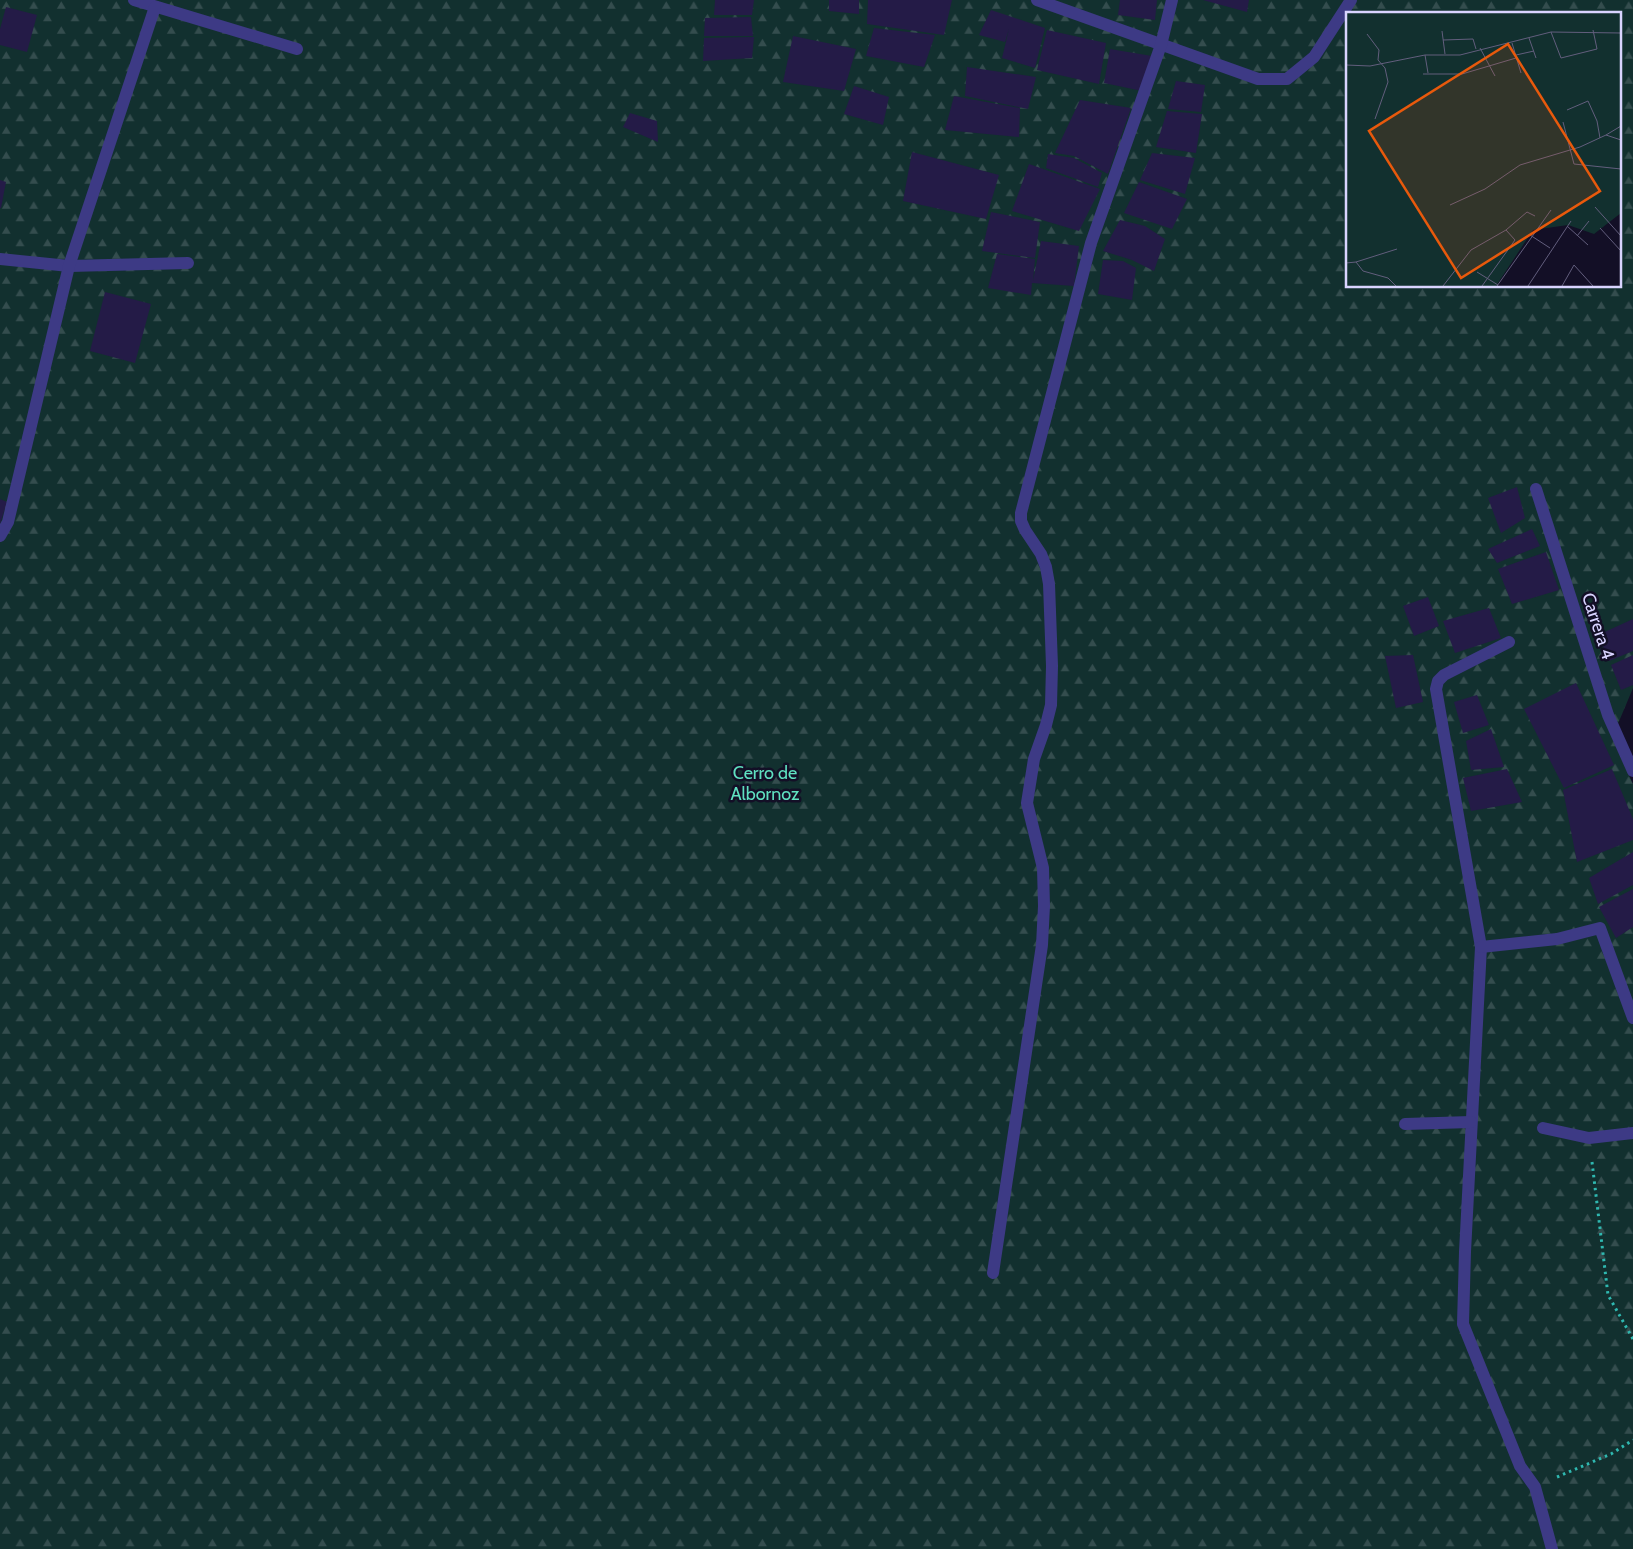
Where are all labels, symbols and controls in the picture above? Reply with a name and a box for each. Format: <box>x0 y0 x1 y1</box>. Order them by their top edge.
inset map <box>1346 12 1620 288</box>
street label: Carrera 4 <box>1577 590 1619 662</box>
park label: Cerro de Albornoz <box>730 762 800 805</box>

